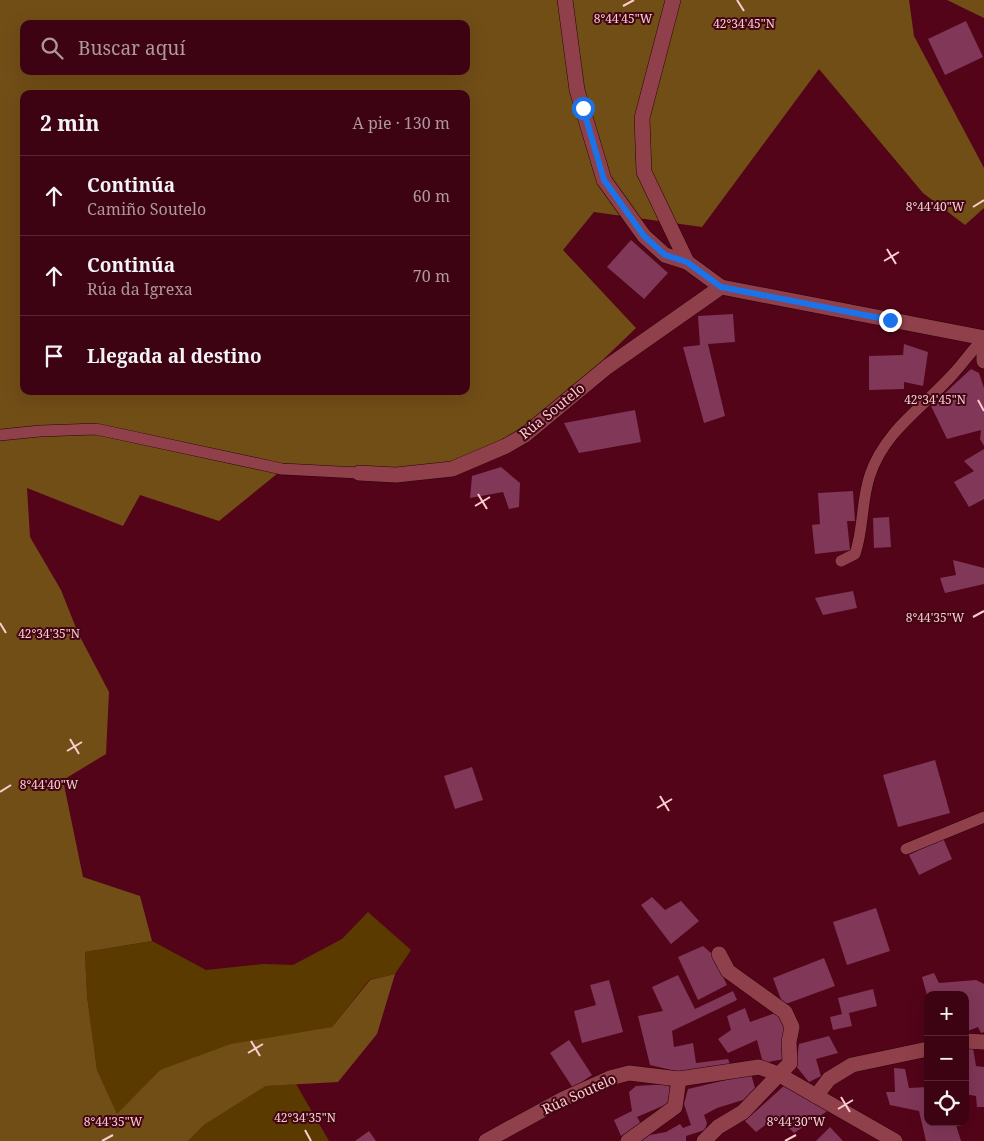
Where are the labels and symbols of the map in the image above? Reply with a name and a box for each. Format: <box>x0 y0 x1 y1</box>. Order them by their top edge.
text: 8°44'45"W <box>594 10 653 27</box>
text: 42°34'45"N <box>713 15 775 32</box>
route start <box>572 97 595 120</box>
text: 8°44'40"W <box>906 198 965 215</box>
route end <box>879 309 902 332</box>
street label: Rúa Soutelo <box>515 378 588 443</box>
text: 42°34'45"N <box>904 391 966 408</box>
text: 8°44'35"W <box>906 609 965 626</box>
text: 42°34'35"N <box>18 625 80 642</box>
text: 8°44'40"W <box>20 776 79 793</box>
street label: Rúa Soutelo <box>539 1069 619 1118</box>
text: 42°34'35"N <box>274 1109 336 1126</box>
text: 8°44'35"W <box>84 1113 143 1130</box>
text: 8°44'30"W <box>767 1113 826 1130</box>

